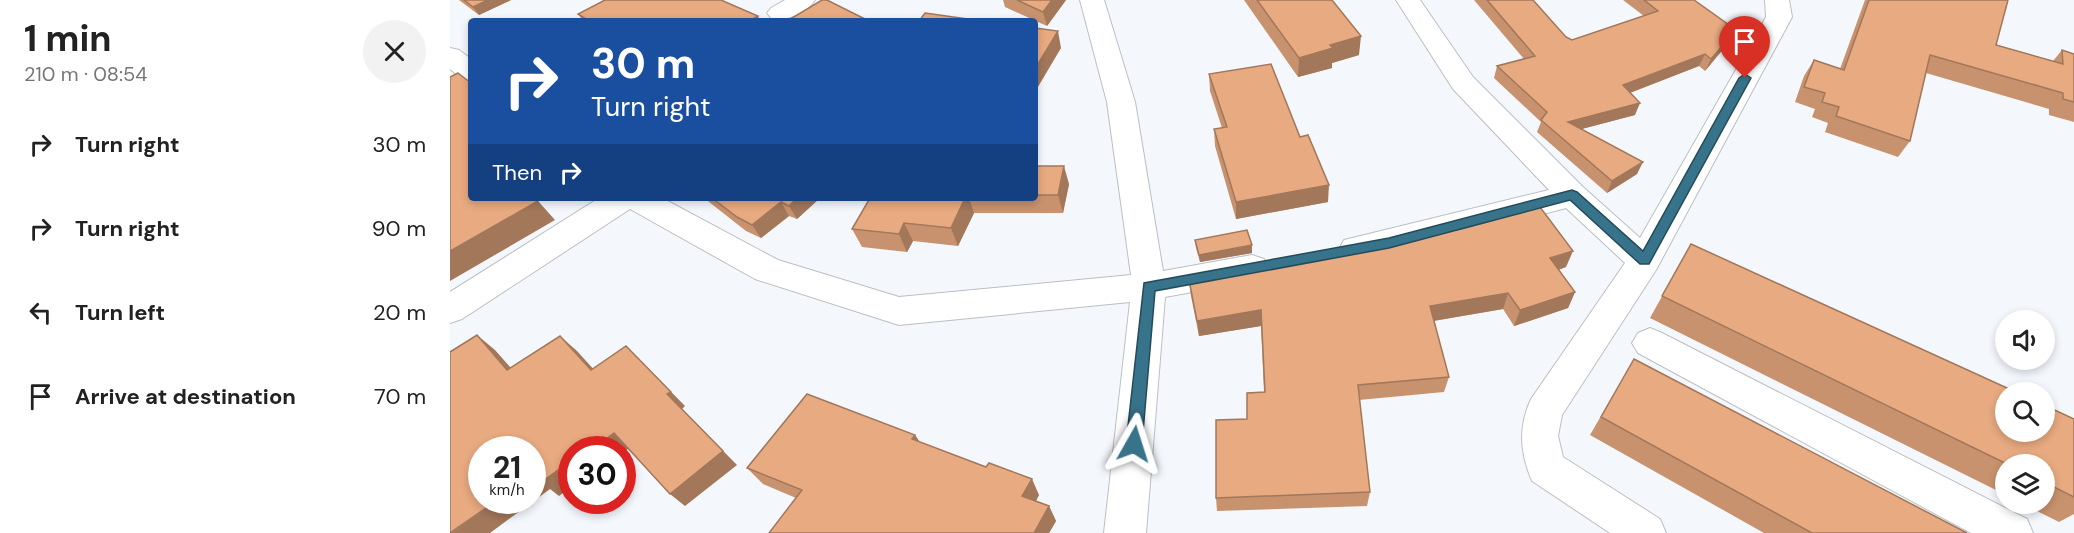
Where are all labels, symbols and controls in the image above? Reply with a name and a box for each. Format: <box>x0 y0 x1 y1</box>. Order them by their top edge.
text: 1 min <box>24 15 112 62</box>
pin <box>1719 16 1770 78</box>
button: close <box>363 20 426 83</box>
icon: arrive <box>1728 25 1761 58</box>
text: 30 m <box>591 36 695 91</box>
icon: right <box>492 42 570 120</box>
text: 210 m · 08:54 <box>24 61 147 87</box>
text: Turn right <box>591 89 711 124</box>
icon: right <box>24 128 57 161</box>
text: Turn right <box>75 130 180 159</box>
text: 30 m <box>372 130 426 159</box>
icon: right <box>554 156 587 189</box>
text: Then <box>492 158 542 187</box>
icon: right <box>24 212 57 245</box>
text: Turn right <box>75 214 180 243</box>
text: 90 m <box>372 214 426 243</box>
icon: left <box>24 296 57 329</box>
text: Turn left <box>75 298 165 327</box>
text: 20 m <box>373 298 426 327</box>
map controls <box>1995 310 2055 514</box>
button: sound <box>1995 310 2055 370</box>
icon: arrive <box>24 380 57 413</box>
text: Arrive at destination <box>75 382 296 411</box>
text: 70 m <box>374 382 426 411</box>
button: search <box>1995 382 2055 442</box>
position arrow <box>1102 412 1166 476</box>
speed limit sign: 30 <box>558 436 636 514</box>
text: 21 <box>493 448 521 487</box>
button: layers <box>1995 454 2055 514</box>
text: km/h <box>489 480 525 500</box>

